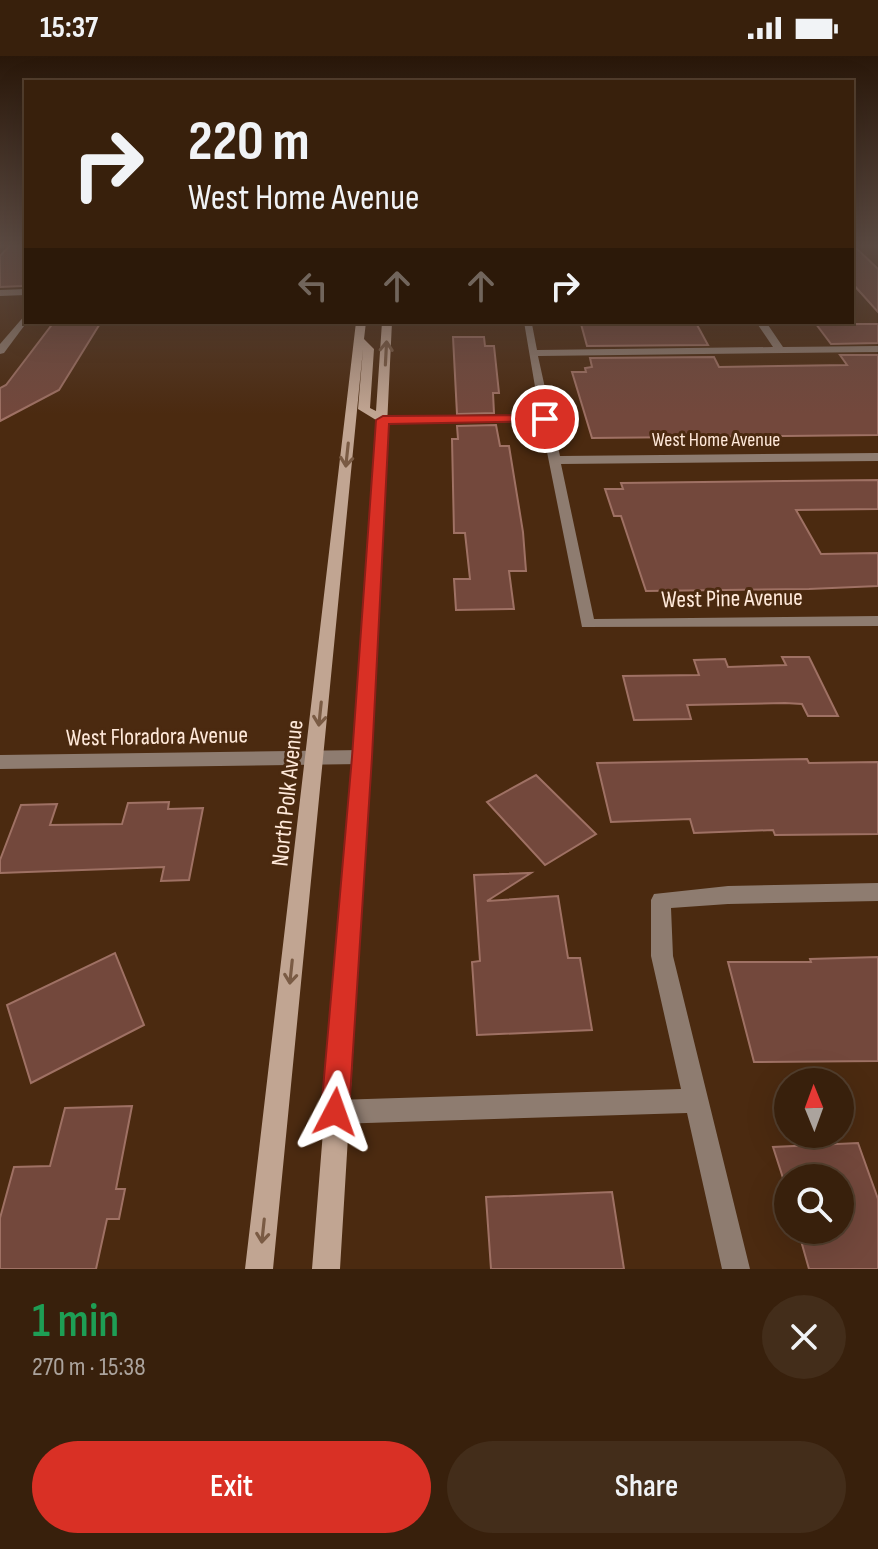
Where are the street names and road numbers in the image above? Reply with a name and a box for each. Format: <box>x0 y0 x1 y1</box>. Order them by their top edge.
street label: West Home Avenue <box>652 428 780 452</box>
street label: West Pine Avenue <box>661 583 803 614</box>
street label: North Polk Avenue <box>265 718 310 868</box>
street label: West Floradora Avenue <box>66 720 248 753</box>

